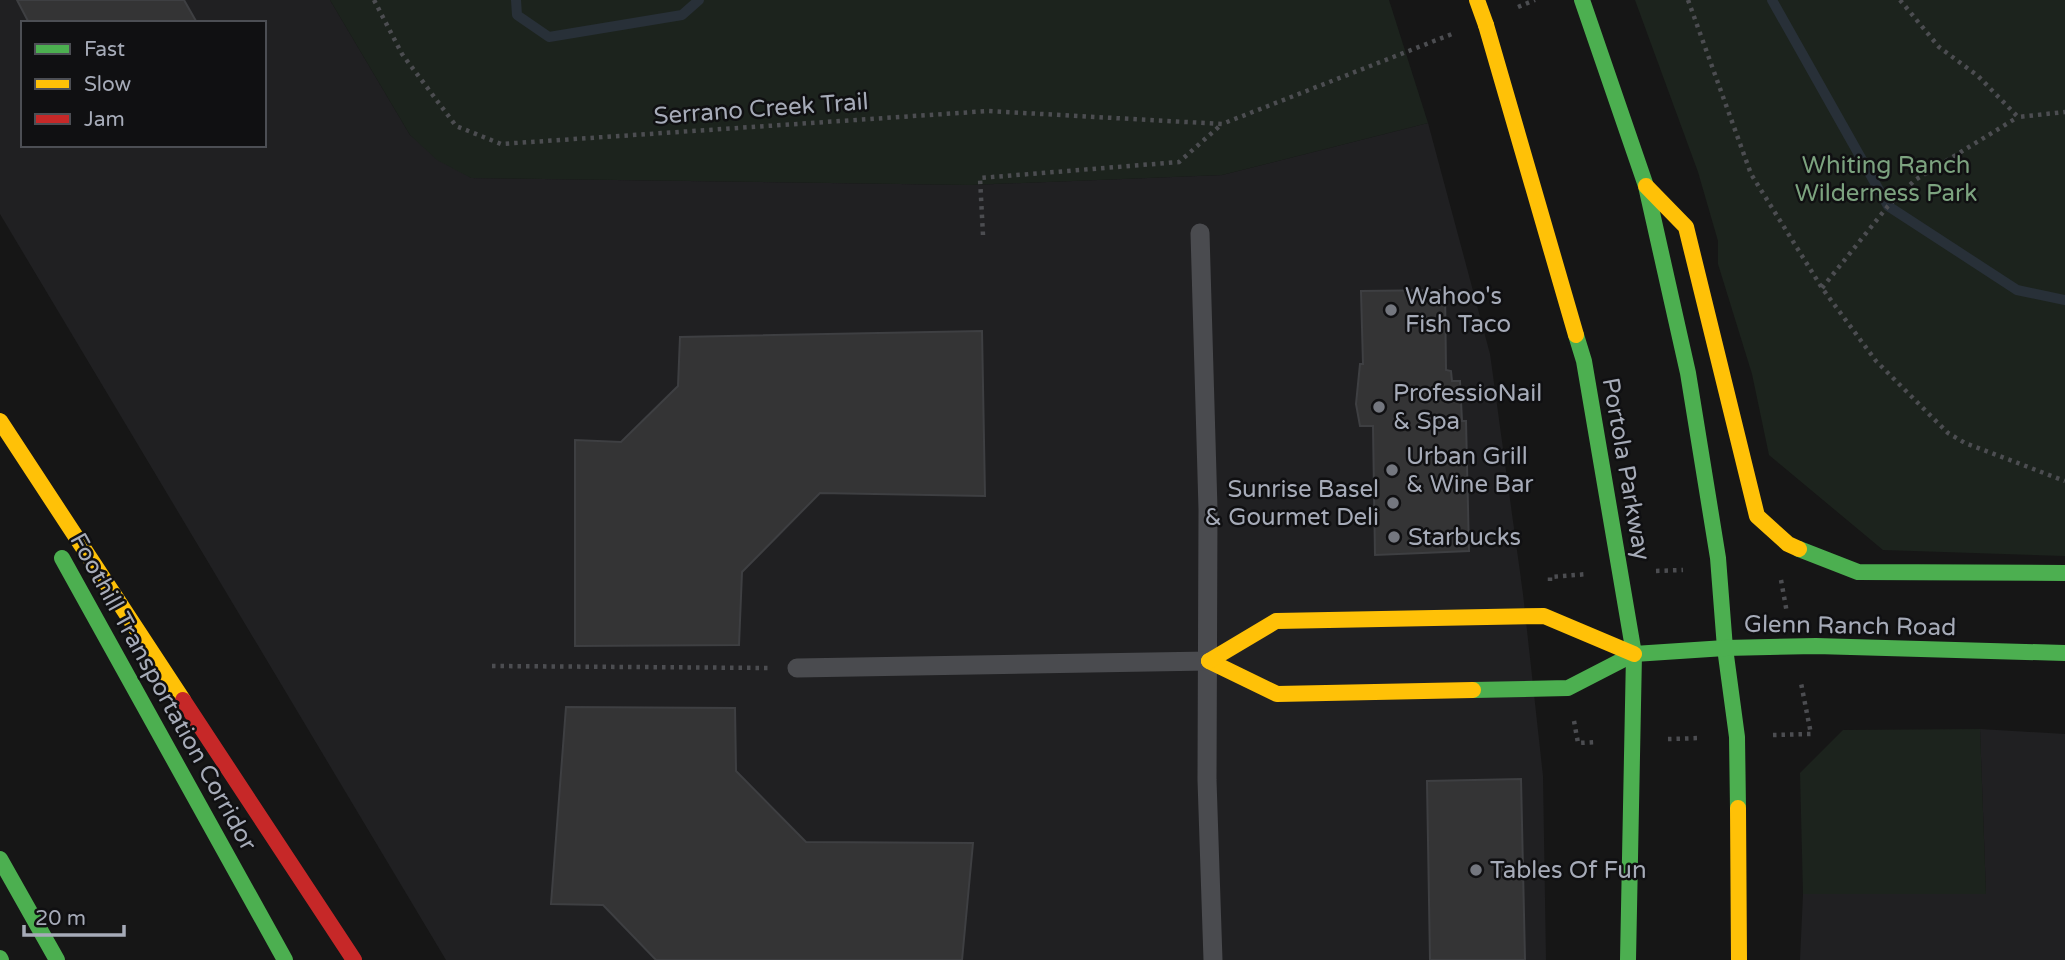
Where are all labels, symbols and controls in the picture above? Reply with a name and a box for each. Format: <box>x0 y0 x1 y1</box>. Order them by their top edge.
legend <box>21 21 266 147</box>
text: Fast <box>84 37 125 62</box>
text: Slow <box>84 72 132 97</box>
street label: Serrano Creek Trail <box>653 87 869 131</box>
text: Jam <box>84 107 125 132</box>
park label: Whiting Ranch Wilderness Park <box>1795 151 1977 208</box>
place label: Wahoo's Fish Taco <box>1405 282 1511 339</box>
marker: Wahoo's Fish Taco <box>1383 302 1399 318</box>
street label: Portola Parkway <box>1596 375 1656 563</box>
place label: ProfessioNail & Spa <box>1393 379 1542 436</box>
marker: ProfessioNail & Spa <box>1371 399 1387 415</box>
place label: Urban Grill & Wine Bar <box>1406 442 1534 499</box>
marker: Urban Grill & Wine Bar <box>1384 462 1400 478</box>
place label: Sunrise Basel & Gourmet Deli <box>1204 475 1379 532</box>
marker: Sunrise Basel & Gourmet Deli <box>1385 495 1401 511</box>
place label: Starbucks <box>1408 523 1521 552</box>
street label: Foothill Transportation Corridor <box>63 528 263 857</box>
marker: Starbucks <box>1386 529 1402 545</box>
street label: Glenn Ranch Road <box>1744 610 1956 642</box>
place label: Tables Of Fun <box>1490 856 1647 885</box>
marker: Tables Of Fun <box>1468 862 1484 878</box>
scale bar <box>24 894 124 938</box>
text: 20 m <box>35 906 86 931</box>

